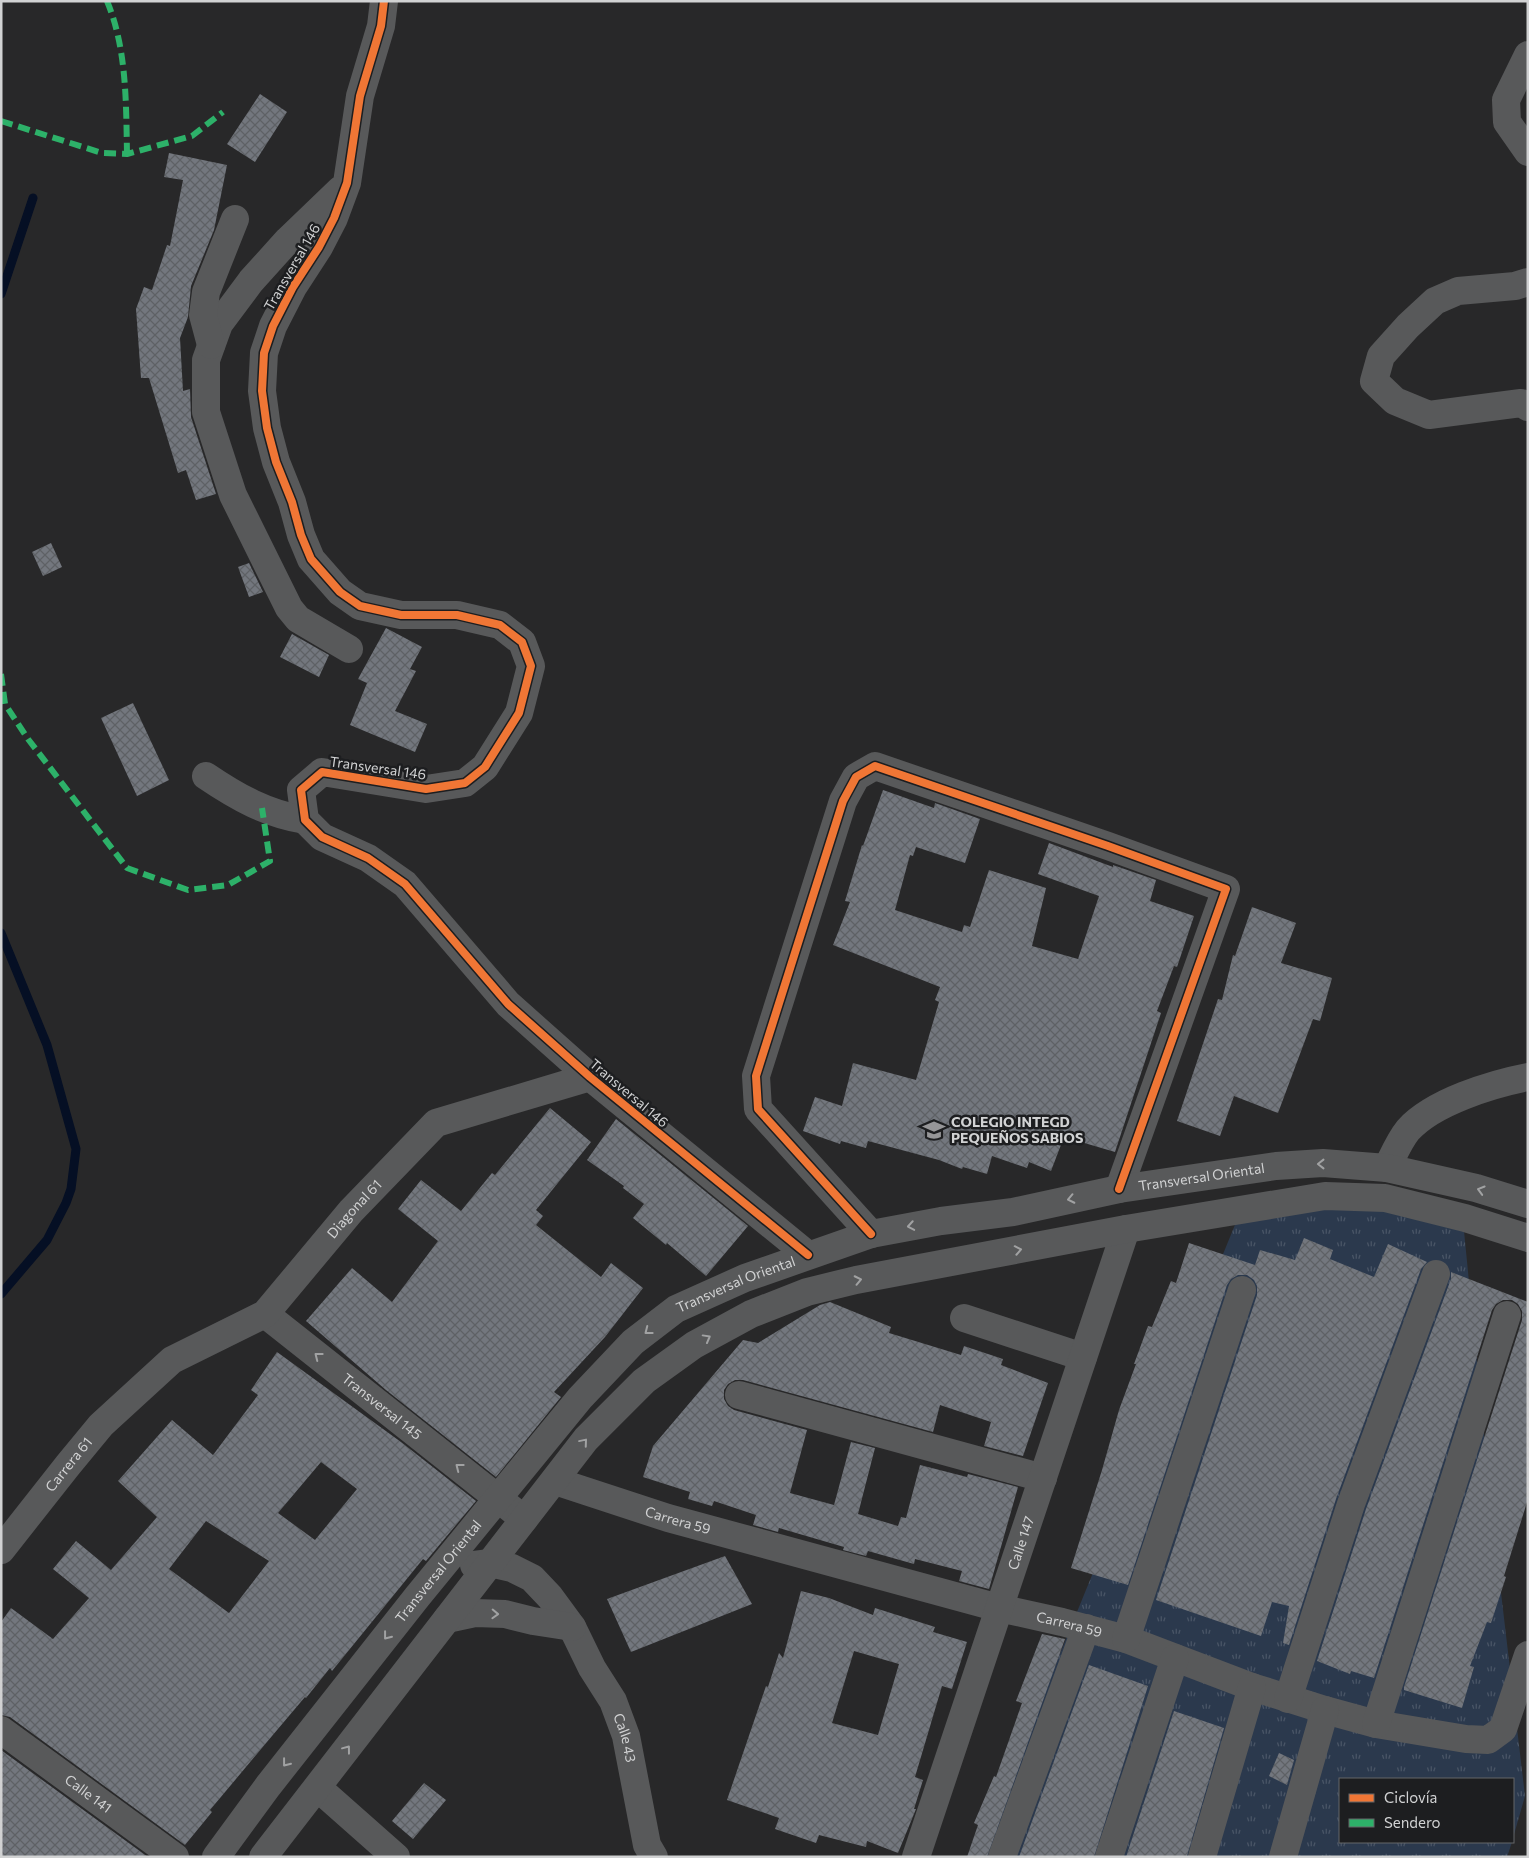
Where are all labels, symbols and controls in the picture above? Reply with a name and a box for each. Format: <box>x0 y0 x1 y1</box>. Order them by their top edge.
street label: Transversal 146 <box>260 220 323 313</box>
street label: Transversal 146 <box>329 752 427 783</box>
street label: Transversal 146 <box>587 1055 672 1130</box>
place label: COLEGIO INTEGD PEQUEÑOS SABIOS <box>951 1113 1083 1146</box>
school or university icon: COLEGIO INTEGD PEQUEÑOS SABIOS <box>921 1117 947 1143</box>
street label: Transversal Oriental <box>1137 1159 1266 1194</box>
one-way arrow <box>1317 1159 1325 1169</box>
street label: Diagonal 61 <box>323 1176 385 1241</box>
one-way arrow <box>1478 1186 1486 1196</box>
one-way arrow <box>1067 1193 1075 1204</box>
one-way arrow <box>907 1221 915 1231</box>
one-way arrow <box>1014 1245 1022 1255</box>
street label: Transversal Oriental <box>673 1252 797 1316</box>
one-way arrow <box>854 1275 863 1286</box>
one-way arrow <box>645 1325 654 1333</box>
one-way arrow <box>702 1334 711 1344</box>
one-way arrow <box>315 1353 324 1361</box>
street label: Transversal 145 <box>339 1369 425 1443</box>
street label: Carrera 61 <box>41 1434 95 1495</box>
one-way arrow <box>579 1439 587 1448</box>
one-way arrow <box>456 1465 465 1473</box>
street label: Carrera 59 <box>643 1502 713 1537</box>
street label: Calle 147 <box>1004 1514 1037 1572</box>
street label: Transversal Oriental <box>391 1516 485 1626</box>
street label: Carrera 59 <box>1035 1608 1104 1640</box>
one-way arrow <box>492 1609 500 1619</box>
one-way arrow <box>383 1630 392 1639</box>
street label: Calle 43 <box>610 1711 640 1764</box>
one-way arrow <box>341 1745 350 1755</box>
one-way arrow <box>283 1757 292 1767</box>
street label: Calle 141 <box>62 1770 115 1816</box>
legend <box>1339 1778 1514 1843</box>
text: Ciclovía <box>1384 1788 1437 1806</box>
text: Sendero <box>1384 1813 1441 1831</box>

